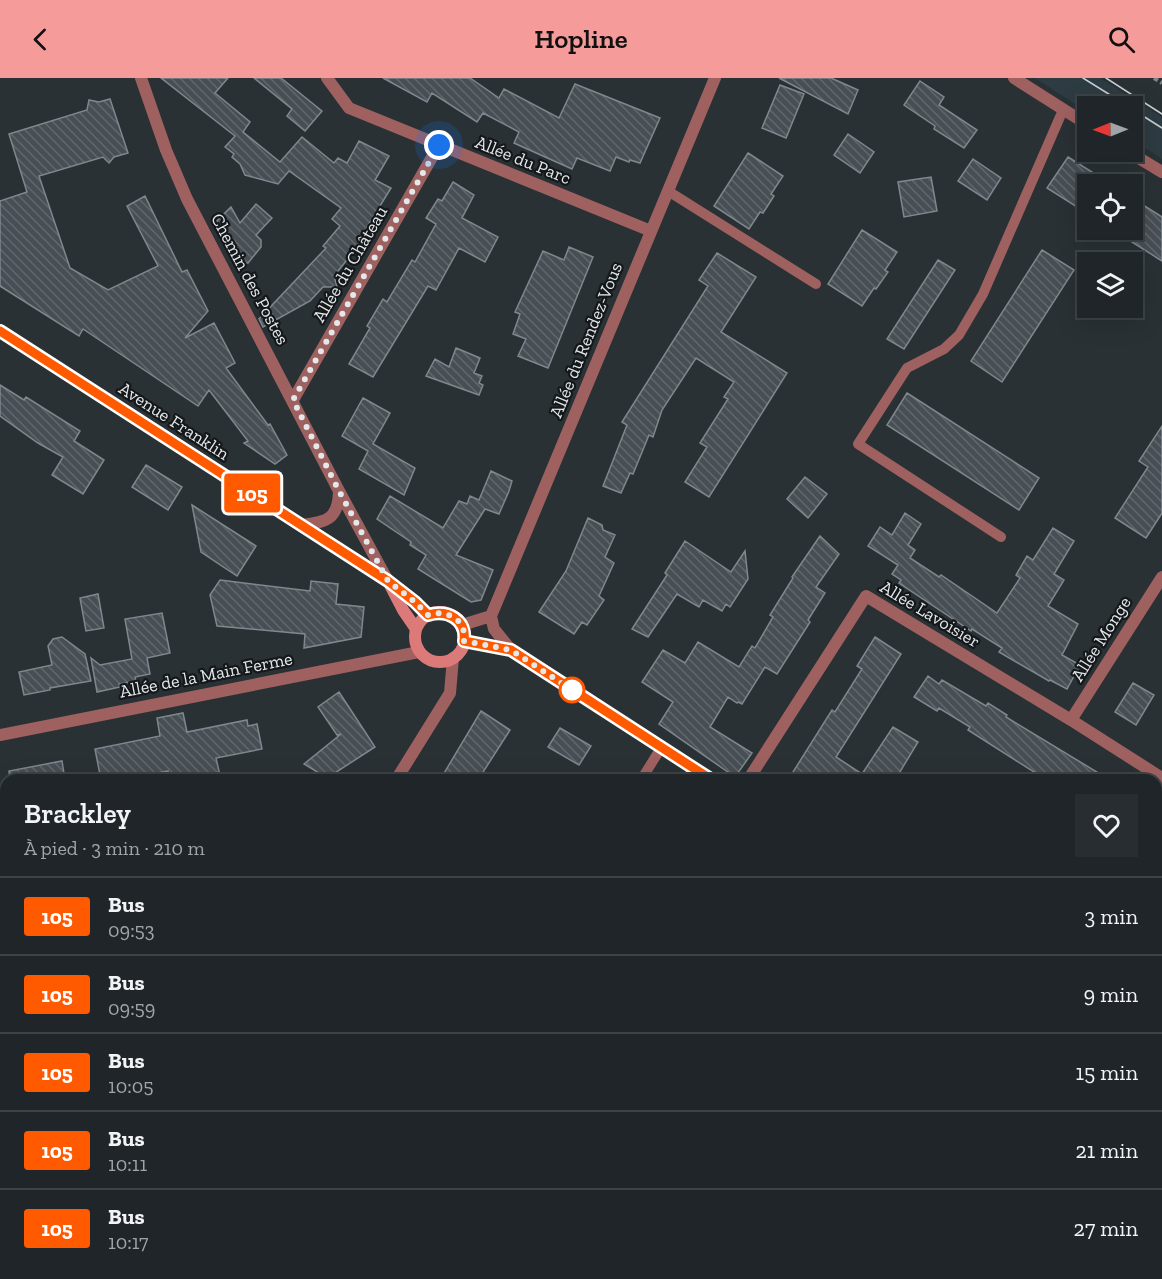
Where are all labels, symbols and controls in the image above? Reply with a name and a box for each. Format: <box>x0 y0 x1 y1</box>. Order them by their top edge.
icon: back <box>24 23 57 56</box>
text: Hopline <box>534 23 628 55</box>
icon: search <box>1105 23 1138 56</box>
north arrow <box>1077 96 1143 162</box>
map controls <box>1077 96 1143 318</box>
your location <box>424 130 454 160</box>
street label: Allée du Parc <box>472 131 574 189</box>
button: locate <box>1077 174 1143 240</box>
street label: Allée du Château <box>308 202 392 326</box>
street label: Chemin des Postes <box>206 210 294 349</box>
button: layers <box>1077 252 1143 318</box>
street label: Allée du Rendez-Vous <box>545 259 627 421</box>
street label: Avenue Franklin <box>115 377 234 465</box>
line badge: 105 <box>218 474 286 512</box>
text: 105 <box>236 481 268 506</box>
street label: Allée Lavoisier <box>876 576 984 652</box>
street label: Allée Monge <box>1066 593 1136 685</box>
street label: Allée de la Main Ferme <box>118 647 294 703</box>
unlabelled marker <box>559 677 585 703</box>
button: heart <box>1075 794 1138 857</box>
text: Brackley <box>24 797 131 830</box>
text: À pied · 3 min · 210 m <box>24 836 205 860</box>
text: Bus <box>108 891 145 918</box>
text: 3 min <box>1084 903 1138 930</box>
text: 105 <box>41 904 73 929</box>
text: 09:53 <box>108 918 155 942</box>
text: Bus <box>108 969 145 996</box>
text: 9 min <box>1084 981 1138 1008</box>
text: 105 <box>41 982 73 1007</box>
text: 09:59 <box>108 996 155 1020</box>
text: Bus <box>108 1047 145 1074</box>
text: 15 min <box>1076 1059 1138 1086</box>
text: 105 <box>41 1060 73 1085</box>
text: 10:05 <box>108 1074 153 1098</box>
text: Bus <box>108 1125 145 1152</box>
text: 21 min <box>1075 1137 1138 1164</box>
text: 105 <box>41 1138 73 1163</box>
text: 10:11 <box>108 1152 147 1176</box>
text: Bus <box>108 1203 145 1230</box>
text: 27 min <box>1074 1215 1138 1242</box>
text: 105 <box>41 1216 73 1241</box>
text: 10:17 <box>108 1230 148 1254</box>

